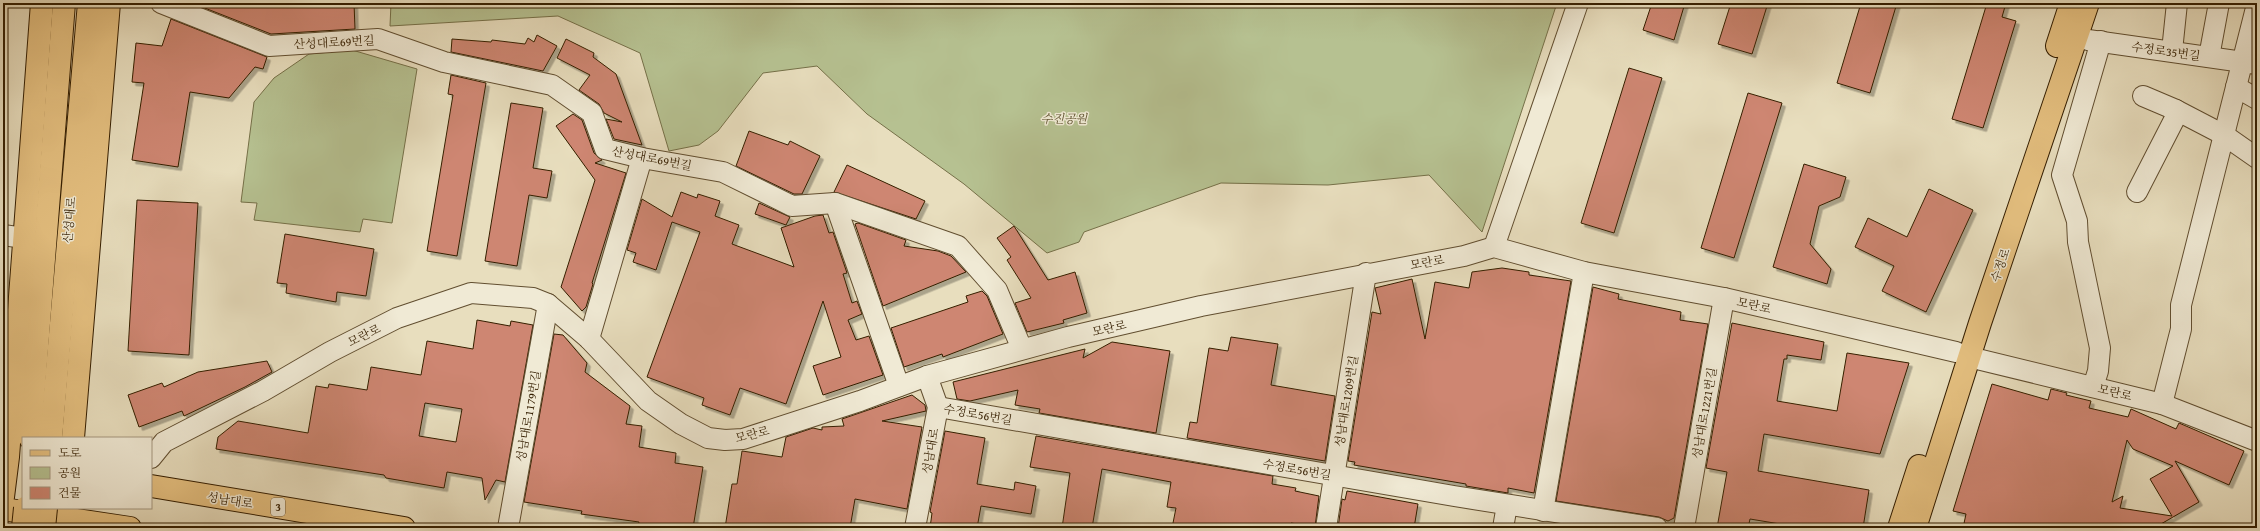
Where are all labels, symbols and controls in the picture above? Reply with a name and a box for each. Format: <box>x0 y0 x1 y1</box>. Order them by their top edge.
street label: 산성대로69번길 <box>293 31 375 53</box>
street label: 수정로35번길 <box>2130 38 2202 64</box>
park label: 수진공원 <box>1041 110 1089 127</box>
street label: 산성대로69번길 <box>611 142 693 174</box>
street label: 산성대로 <box>59 196 80 244</box>
street label: 수정로 <box>1986 245 2014 284</box>
street label: 모란로 <box>1408 251 1446 273</box>
street label: 모란로 <box>1735 293 1773 317</box>
street label: 모란로 <box>1090 316 1128 340</box>
street label: 모란로 <box>345 320 384 350</box>
street label: 성남대로1209번길 <box>1330 354 1362 448</box>
street label: 성남대로1221번길 <box>1688 366 1720 460</box>
street label: 성남대로1179번길 <box>512 369 544 463</box>
street label: 모란로 <box>2096 380 2134 405</box>
street label: 수정로56번길 <box>942 400 1014 428</box>
street label: 모란로 <box>733 421 771 446</box>
street label: 성남대로 <box>918 426 942 475</box>
legend <box>22 437 152 509</box>
text: 도로 <box>58 444 82 461</box>
street label: 수정로56번길 <box>1261 455 1333 483</box>
text: 공원 <box>58 464 81 481</box>
text: 건물 <box>58 484 82 501</box>
street label: 성남대로 <box>206 488 255 512</box>
road number: 3 <box>271 498 285 516</box>

